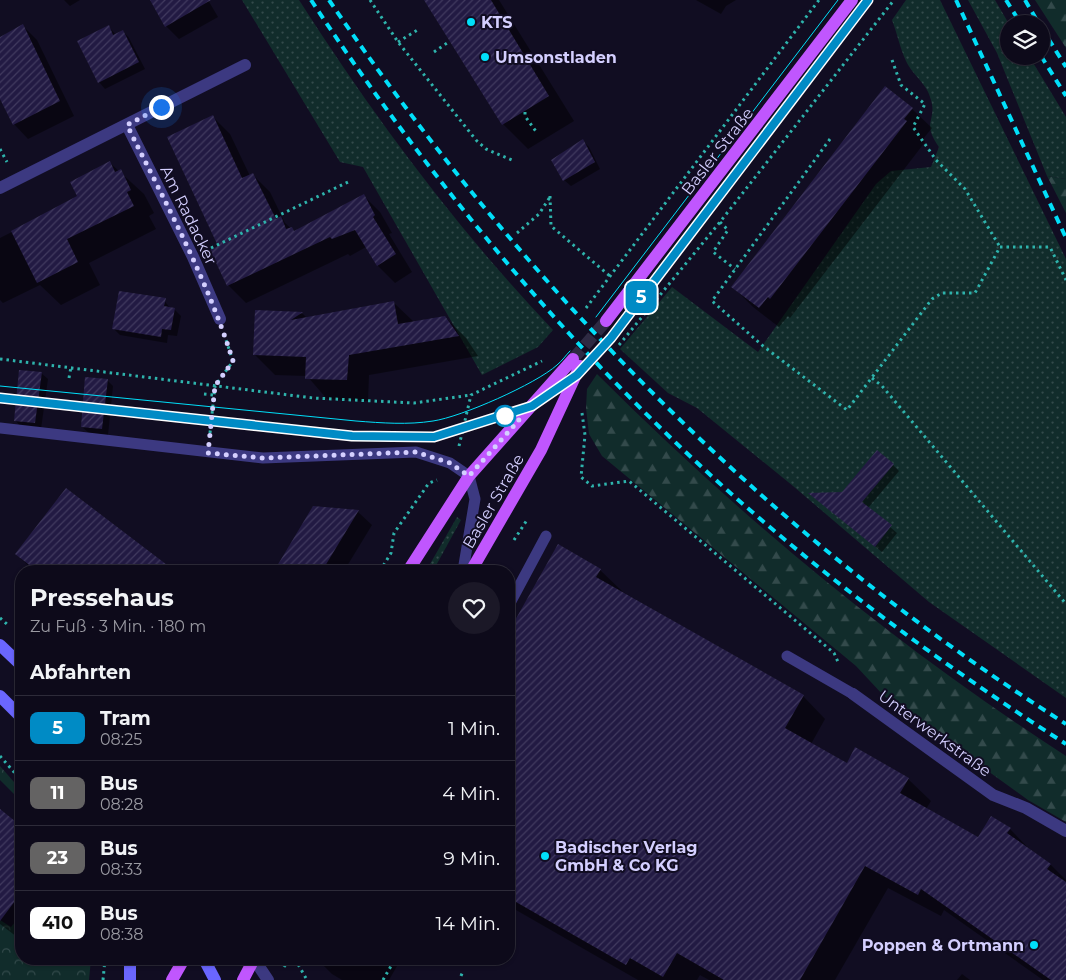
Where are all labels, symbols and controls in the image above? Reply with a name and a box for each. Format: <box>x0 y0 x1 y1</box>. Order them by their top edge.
place label: KTS <box>481 13 512 32</box>
map controls <box>1000 15 1050 65</box>
button: layers <box>1000 15 1050 65</box>
marker: KTS <box>465 16 477 28</box>
place label: Umsonstladen <box>495 48 617 67</box>
marker: Umsonstladen <box>479 51 491 63</box>
your location <box>149 95 174 120</box>
street label: Basler Straße <box>677 104 757 199</box>
street label: Am Radacker <box>156 162 221 268</box>
line badge: 5 <box>625 281 657 313</box>
text: 5 <box>636 286 646 308</box>
unlabelled marker <box>494 405 516 427</box>
street label: Basler Straße <box>459 451 528 552</box>
button: heart <box>448 582 500 634</box>
text: Pressehaus <box>30 583 174 612</box>
text: Zu Fuß · 3 Min. · 180 m <box>30 617 206 636</box>
text: Abfahrten <box>30 661 131 684</box>
street label: Unterwerkstraße <box>875 686 995 781</box>
text: Tram <box>100 707 151 730</box>
text: 5 <box>52 717 63 739</box>
text: 1 Min. <box>448 717 500 740</box>
text: 08:25 <box>100 730 142 749</box>
text: Bus <box>100 772 138 795</box>
text: 11 <box>50 782 65 804</box>
text: 4 Min. <box>442 782 500 805</box>
text: 08:28 <box>100 795 144 814</box>
text: Bus <box>100 837 138 860</box>
place label: Badischer Verlag GmbH & Co KG <box>555 838 698 875</box>
text: 23 <box>47 847 68 869</box>
text: 9 Min. <box>443 847 500 870</box>
marker: Badischer Verlag GmbH & Co KG <box>539 850 551 862</box>
text: 08:33 <box>100 860 142 879</box>
text: Bus <box>100 902 138 925</box>
text: 410 <box>42 912 73 934</box>
text: 14 Min. <box>435 912 500 935</box>
text: 08:38 <box>100 925 143 944</box>
place label: Poppen & Ortmann <box>862 936 1024 955</box>
marker: Poppen & Ortmann <box>1028 939 1040 951</box>

